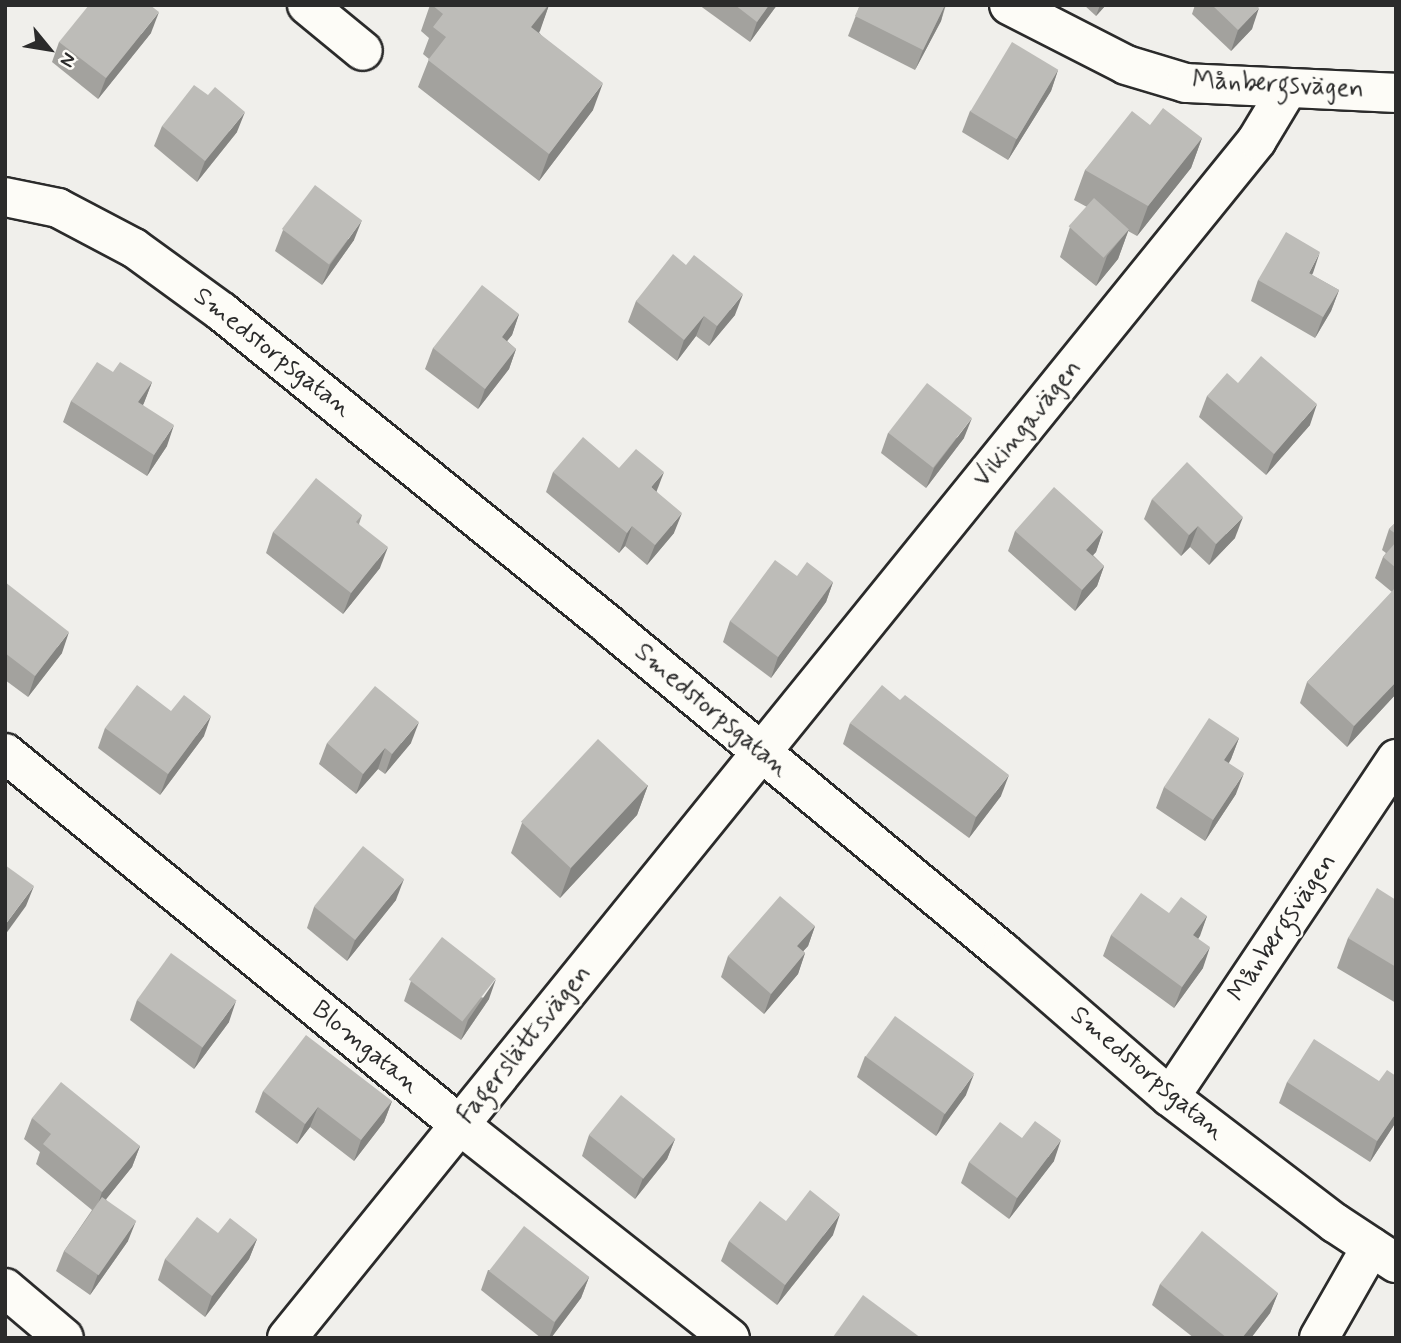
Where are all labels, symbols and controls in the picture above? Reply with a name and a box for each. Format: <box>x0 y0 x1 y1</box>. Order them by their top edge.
north arrow <box>14 14 84 84</box>
text: N <box>54 48 82 71</box>
street label: Månbergsvägen <box>1191 66 1365 106</box>
street label: Smedstorpsgatan <box>187 282 357 424</box>
street label: Vikingavägen <box>967 354 1089 494</box>
street label: Smedstorpsgatan <box>627 637 795 785</box>
street label: Månbergsvägen <box>1222 848 1344 1008</box>
street label: Fagerslättsvägen <box>451 959 599 1131</box>
street label: Blomgatan <box>305 995 425 1101</box>
street label: Smedstorpsgatan <box>1063 1000 1231 1148</box>

